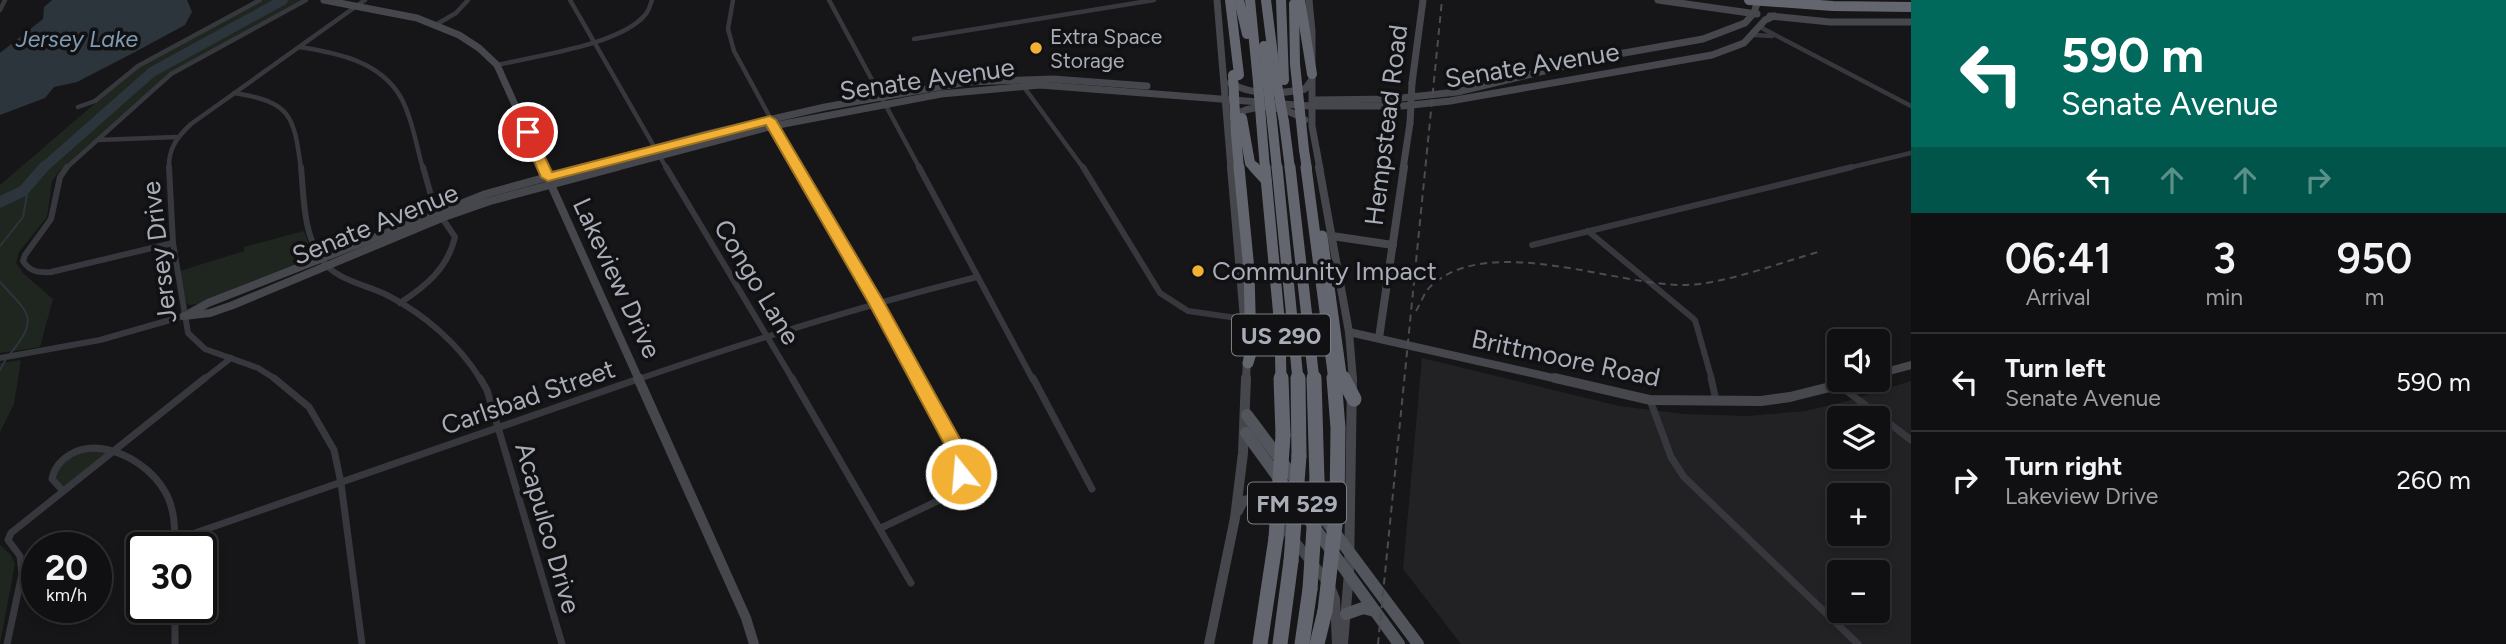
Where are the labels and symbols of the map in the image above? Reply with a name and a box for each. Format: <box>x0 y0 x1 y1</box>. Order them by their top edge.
street label: Hempstead Road <box>1358 23 1414 227</box>
place label: Extra Space Storage <box>1050 24 1162 73</box>
water label: Jersey Lake <box>15 25 139 53</box>
street label: Senate Avenue <box>1442 35 1622 95</box>
marker: Extra Space Storage <box>1028 40 1044 56</box>
street label: Senate Avenue <box>838 51 1016 107</box>
pin <box>498 102 558 162</box>
street label: Senate Avenue <box>287 176 463 272</box>
street label: Jersey Drive <box>134 179 184 325</box>
street label: Lakeview Drive <box>566 193 668 363</box>
street label: Congo Lane <box>707 214 807 350</box>
place label: Community Impact <box>1212 255 1437 287</box>
marker: Community Impact <box>1190 263 1206 279</box>
road number: US 290 <box>1232 314 1330 356</box>
street label: Brittmoore Road <box>1469 322 1663 394</box>
street label: Carlsbad Street <box>437 352 619 442</box>
position arrow <box>924 437 998 511</box>
street label: Acapulco Drive <box>508 439 588 617</box>
road number: FM 529 <box>1248 482 1346 524</box>
speed limit sign: 30 <box>126 532 217 623</box>

